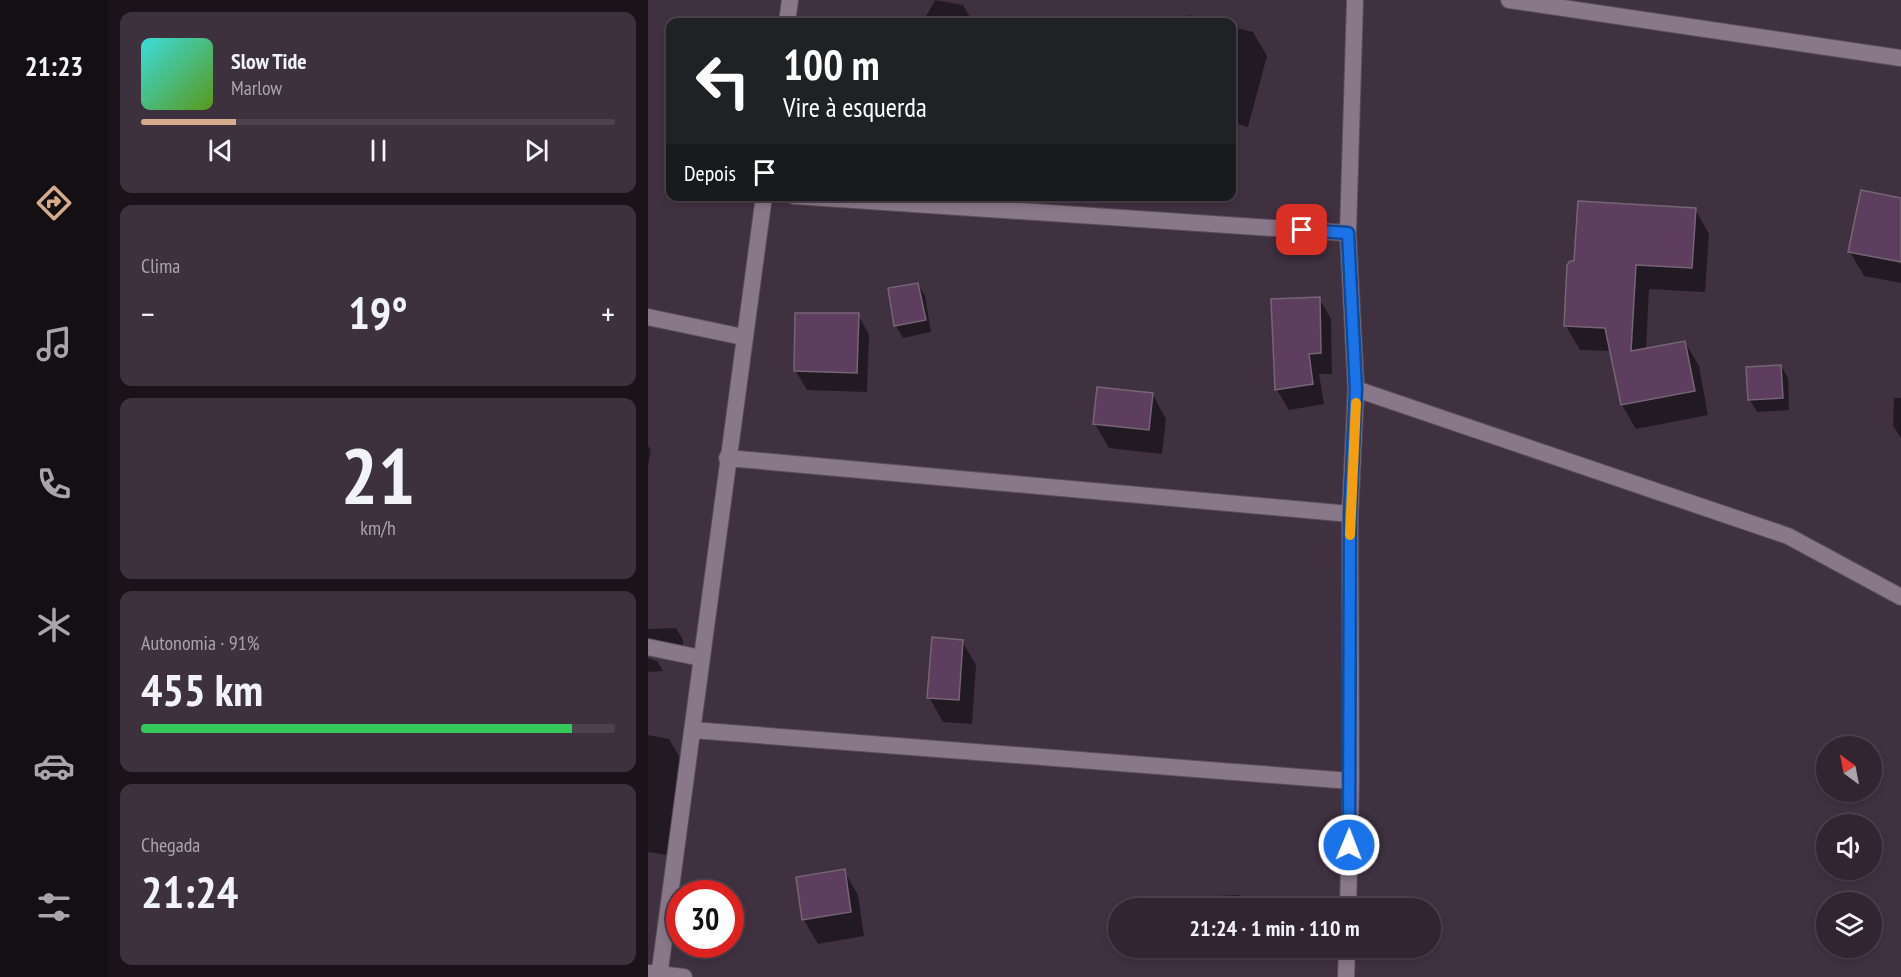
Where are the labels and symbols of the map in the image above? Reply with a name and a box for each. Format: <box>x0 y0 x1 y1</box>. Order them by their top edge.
pin <box>1276 204 1327 255</box>
north arrow <box>1816 736 1882 802</box>
position arrow <box>1317 813 1381 877</box>
speed limit sign: 30 <box>666 880 744 958</box>

